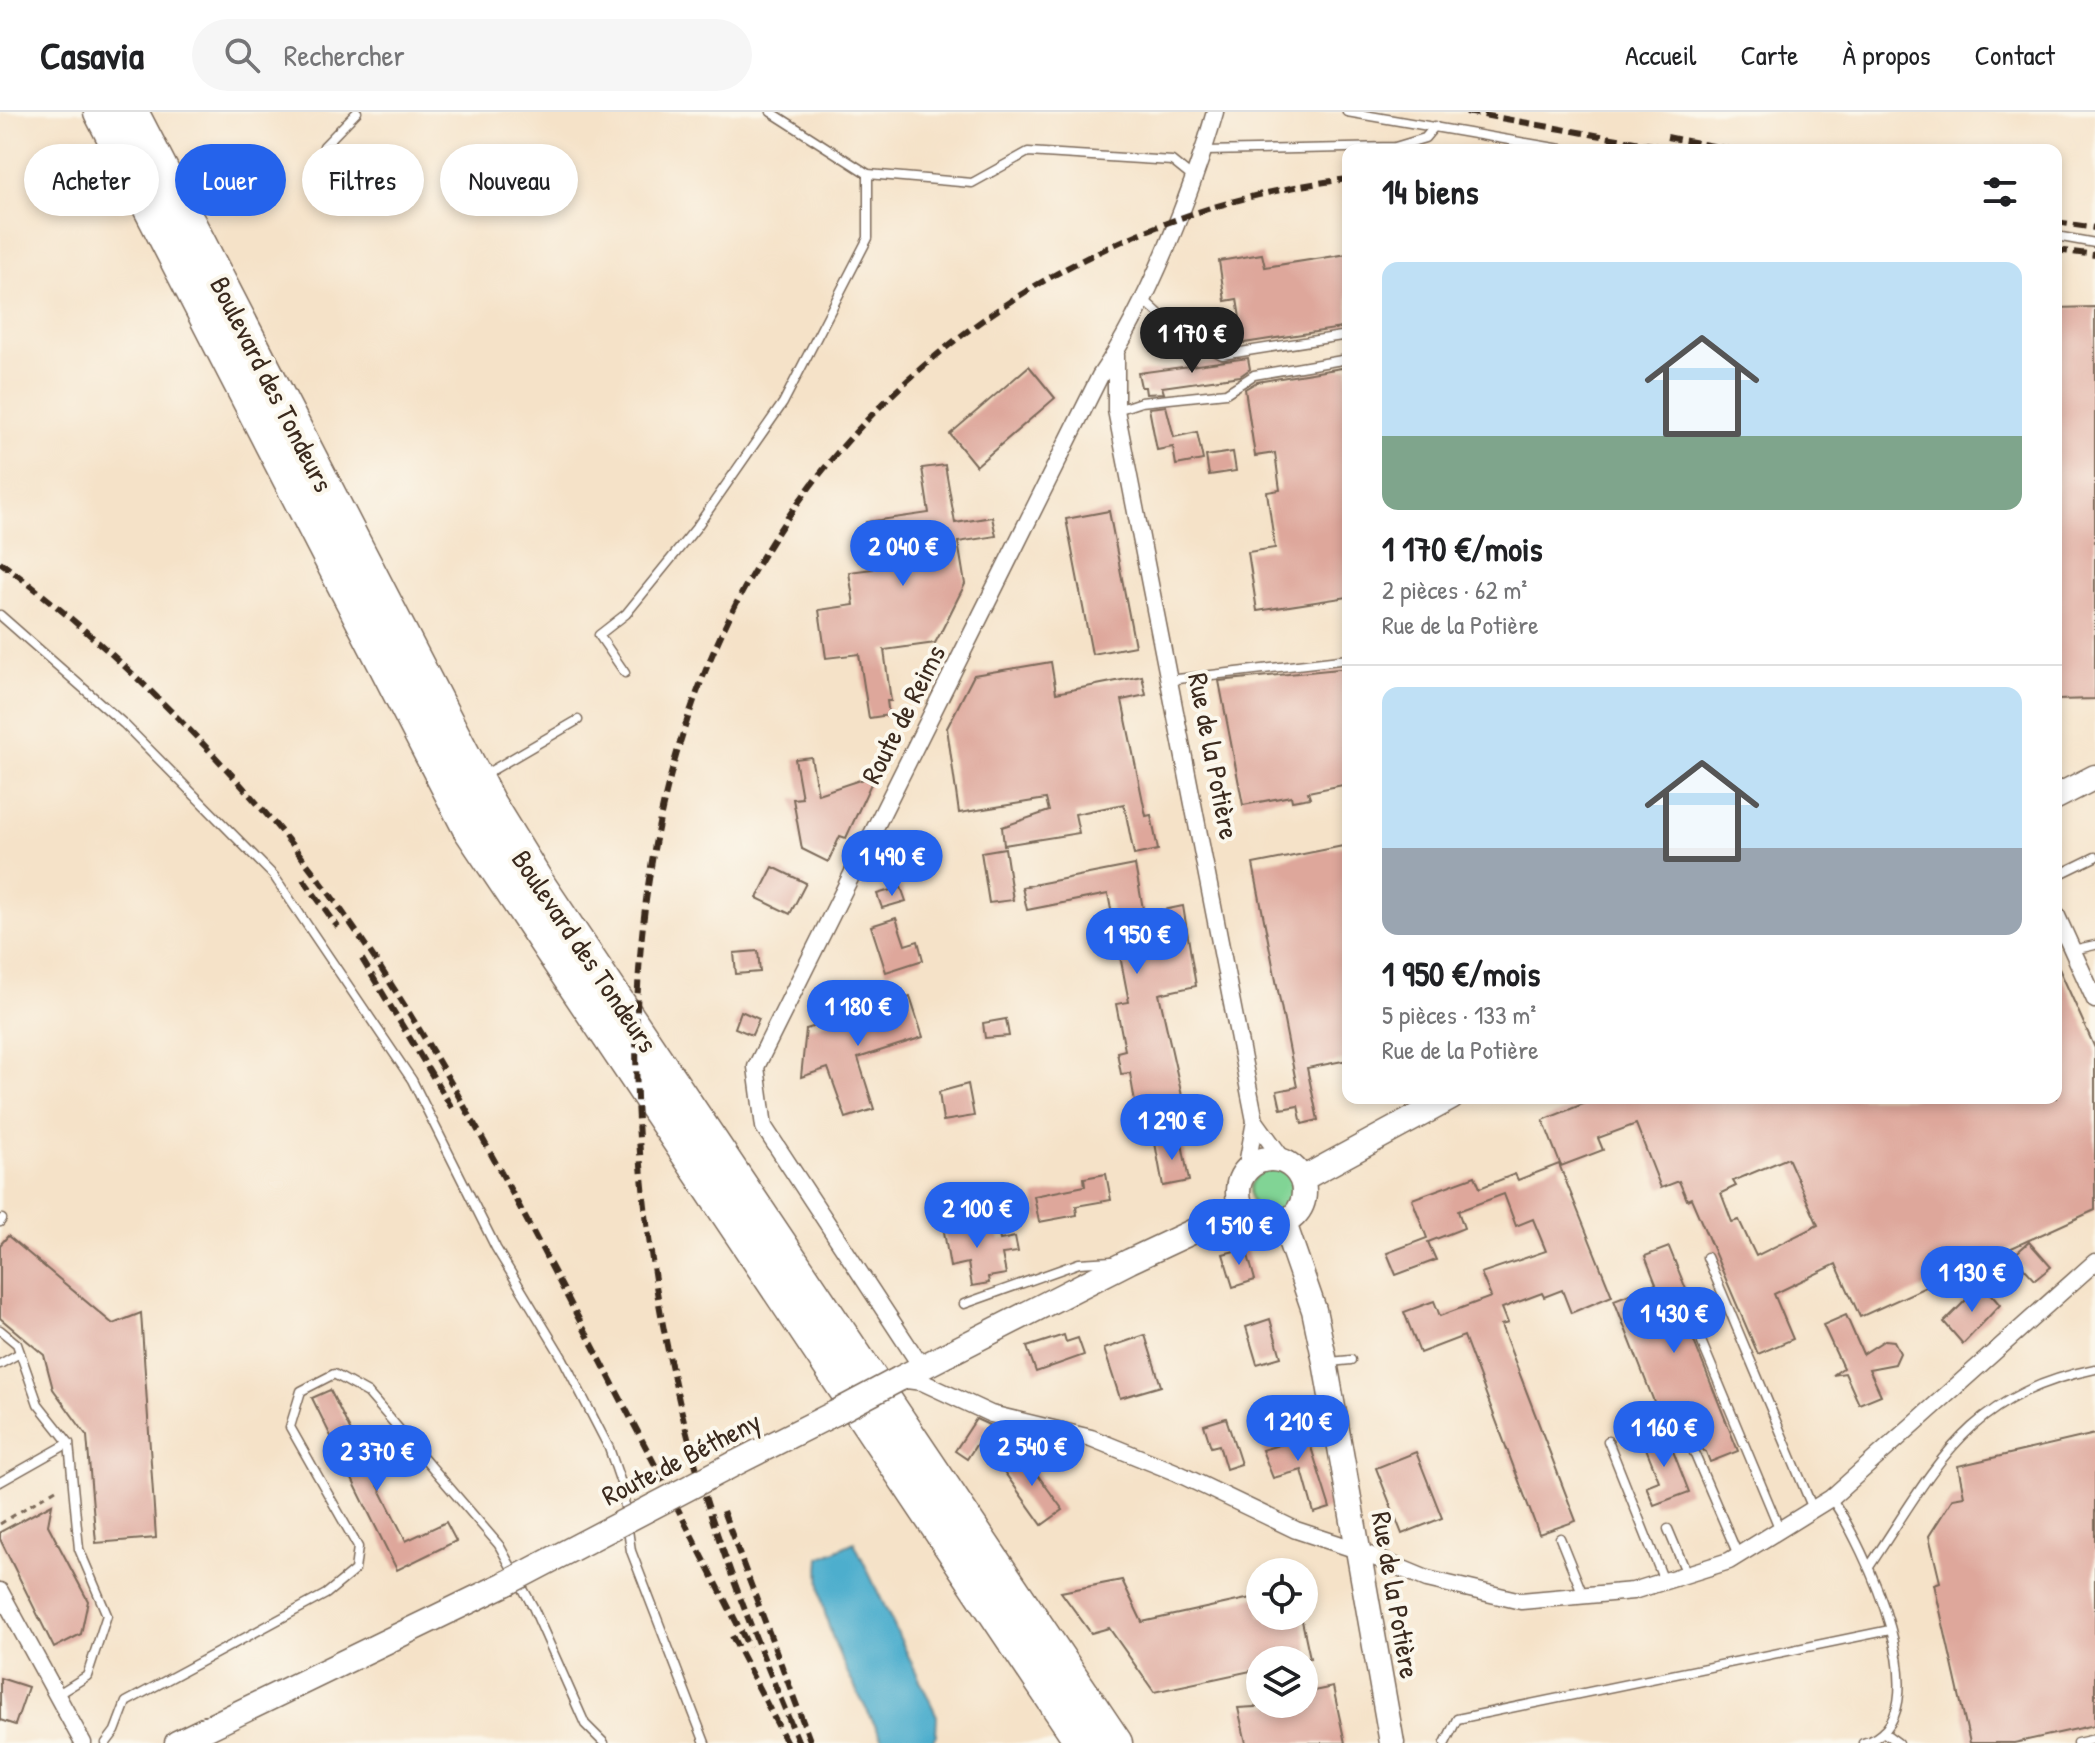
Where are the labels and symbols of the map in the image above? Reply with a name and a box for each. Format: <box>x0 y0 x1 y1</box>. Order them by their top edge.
street label: Boulevard des Tondeurs <box>201 270 343 498</box>
pin: 1 170 € <box>1118 307 1266 375</box>
pin: 2 040 € <box>829 520 977 588</box>
street label: Route de Reims <box>852 638 954 790</box>
street label: Rue de la Potière <box>1179 670 1249 842</box>
pin: 1 490 € <box>818 830 966 898</box>
street label: Boulevard des Tondeurs <box>503 842 667 1060</box>
pin: 1 950 € <box>1063 908 1211 976</box>
pin: 1 180 € <box>784 980 932 1048</box>
pin: 1 290 € <box>1098 1094 1246 1162</box>
pin: 2 100 € <box>903 1182 1051 1250</box>
pin: 1 510 € <box>1165 1199 1313 1267</box>
pin: 1 130 € <box>1898 1246 2046 1314</box>
pin: 1 430 € <box>1600 1287 1748 1355</box>
pin: 1 210 € <box>1224 1395 1372 1463</box>
pin: 1 160 € <box>1590 1401 1738 1469</box>
street label: Route de Bétheny <box>595 1402 767 1514</box>
pin: 2 540 € <box>958 1420 1106 1488</box>
pin: 2 370 € <box>303 1425 451 1493</box>
street label: Rue de la Potière <box>1363 1509 1429 1681</box>

